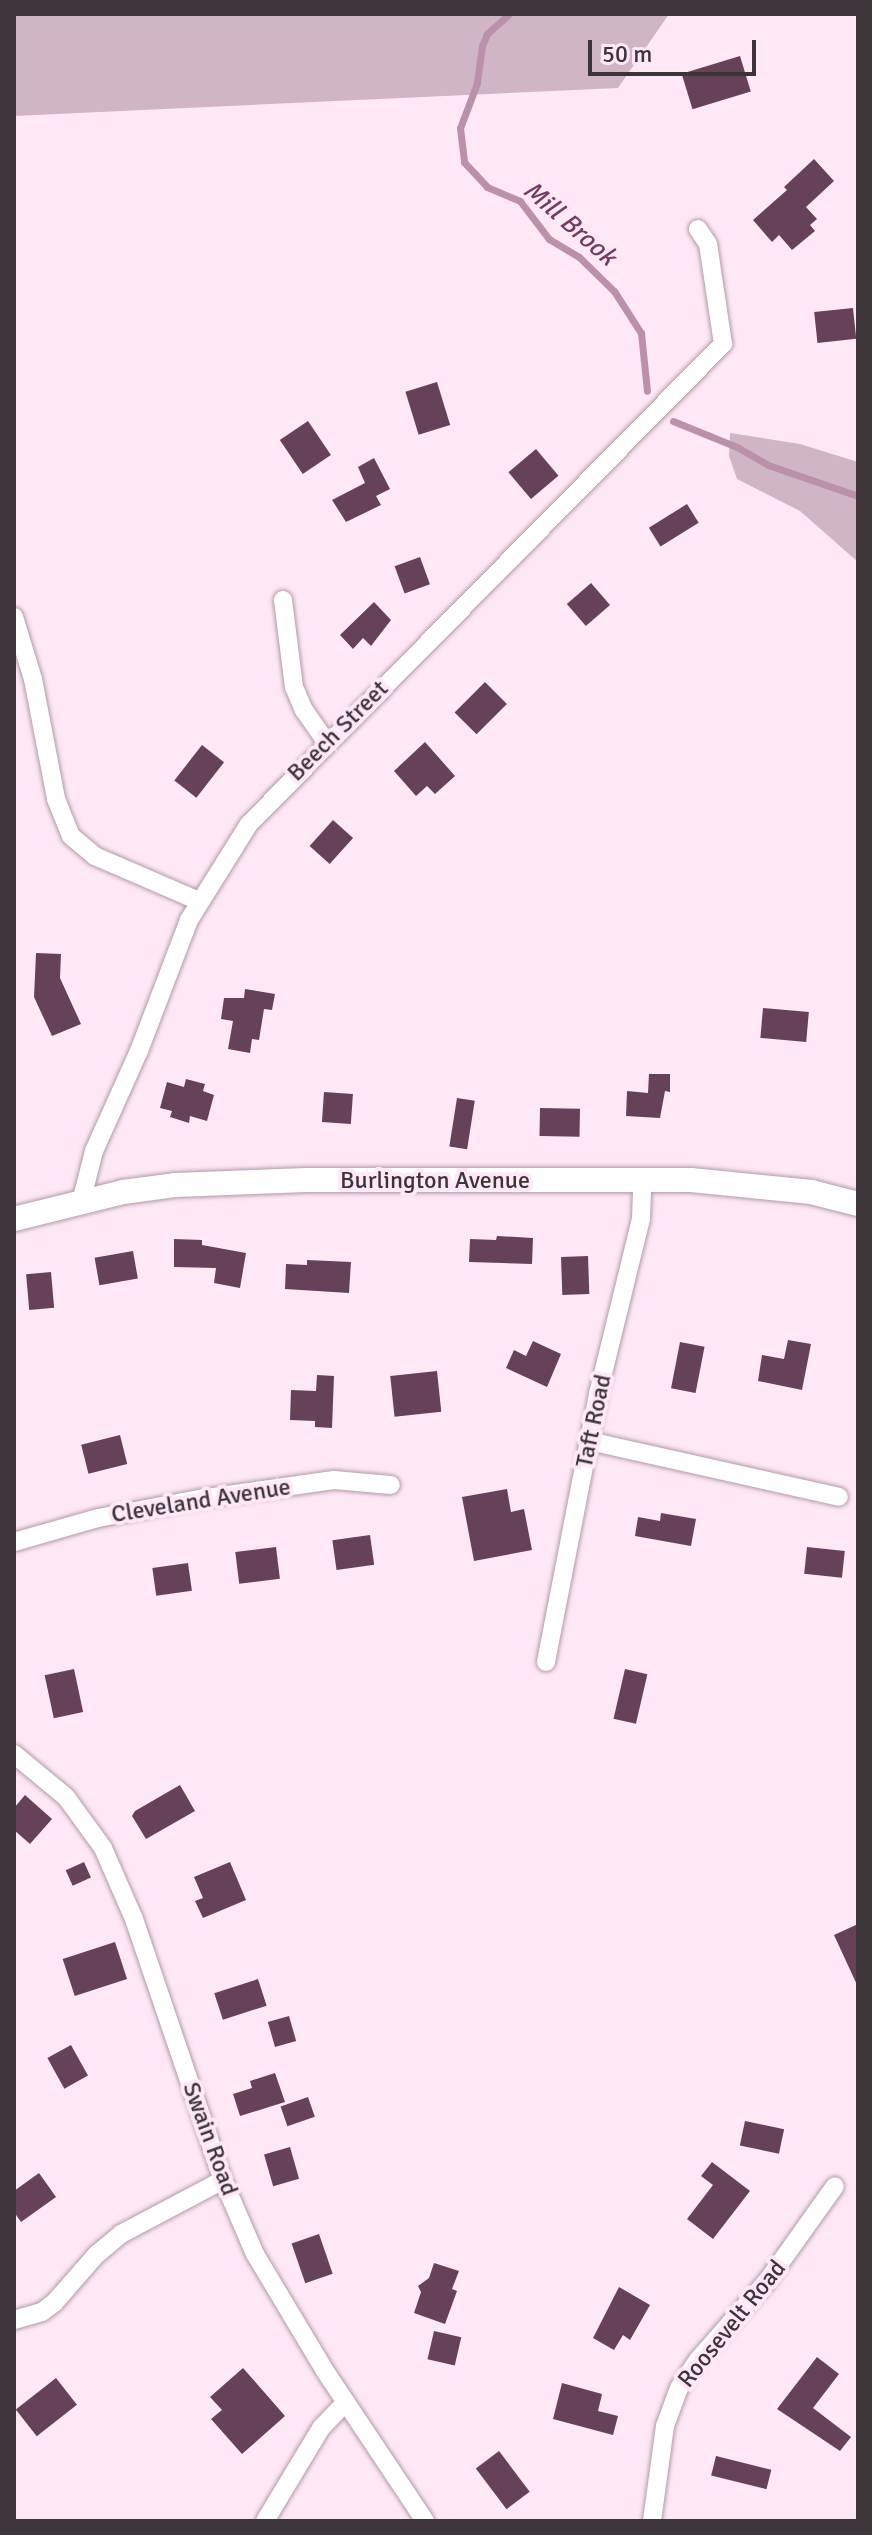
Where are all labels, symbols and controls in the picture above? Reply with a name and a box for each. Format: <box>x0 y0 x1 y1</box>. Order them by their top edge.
scale bar <box>592 24 760 74</box>
text: 50 m <box>602 39 652 69</box>
water label: Mill Brook <box>516 175 622 273</box>
street label: Beech Street <box>282 675 394 787</box>
street label: Burlington Avenue <box>340 1167 530 1195</box>
street label: Taft Road <box>570 1372 618 1470</box>
street label: Cleveland Avenue <box>109 1473 293 1529</box>
street label: Swain Road <box>176 2078 244 2200</box>
street label: Roosevelt Road <box>672 2254 792 2394</box>

